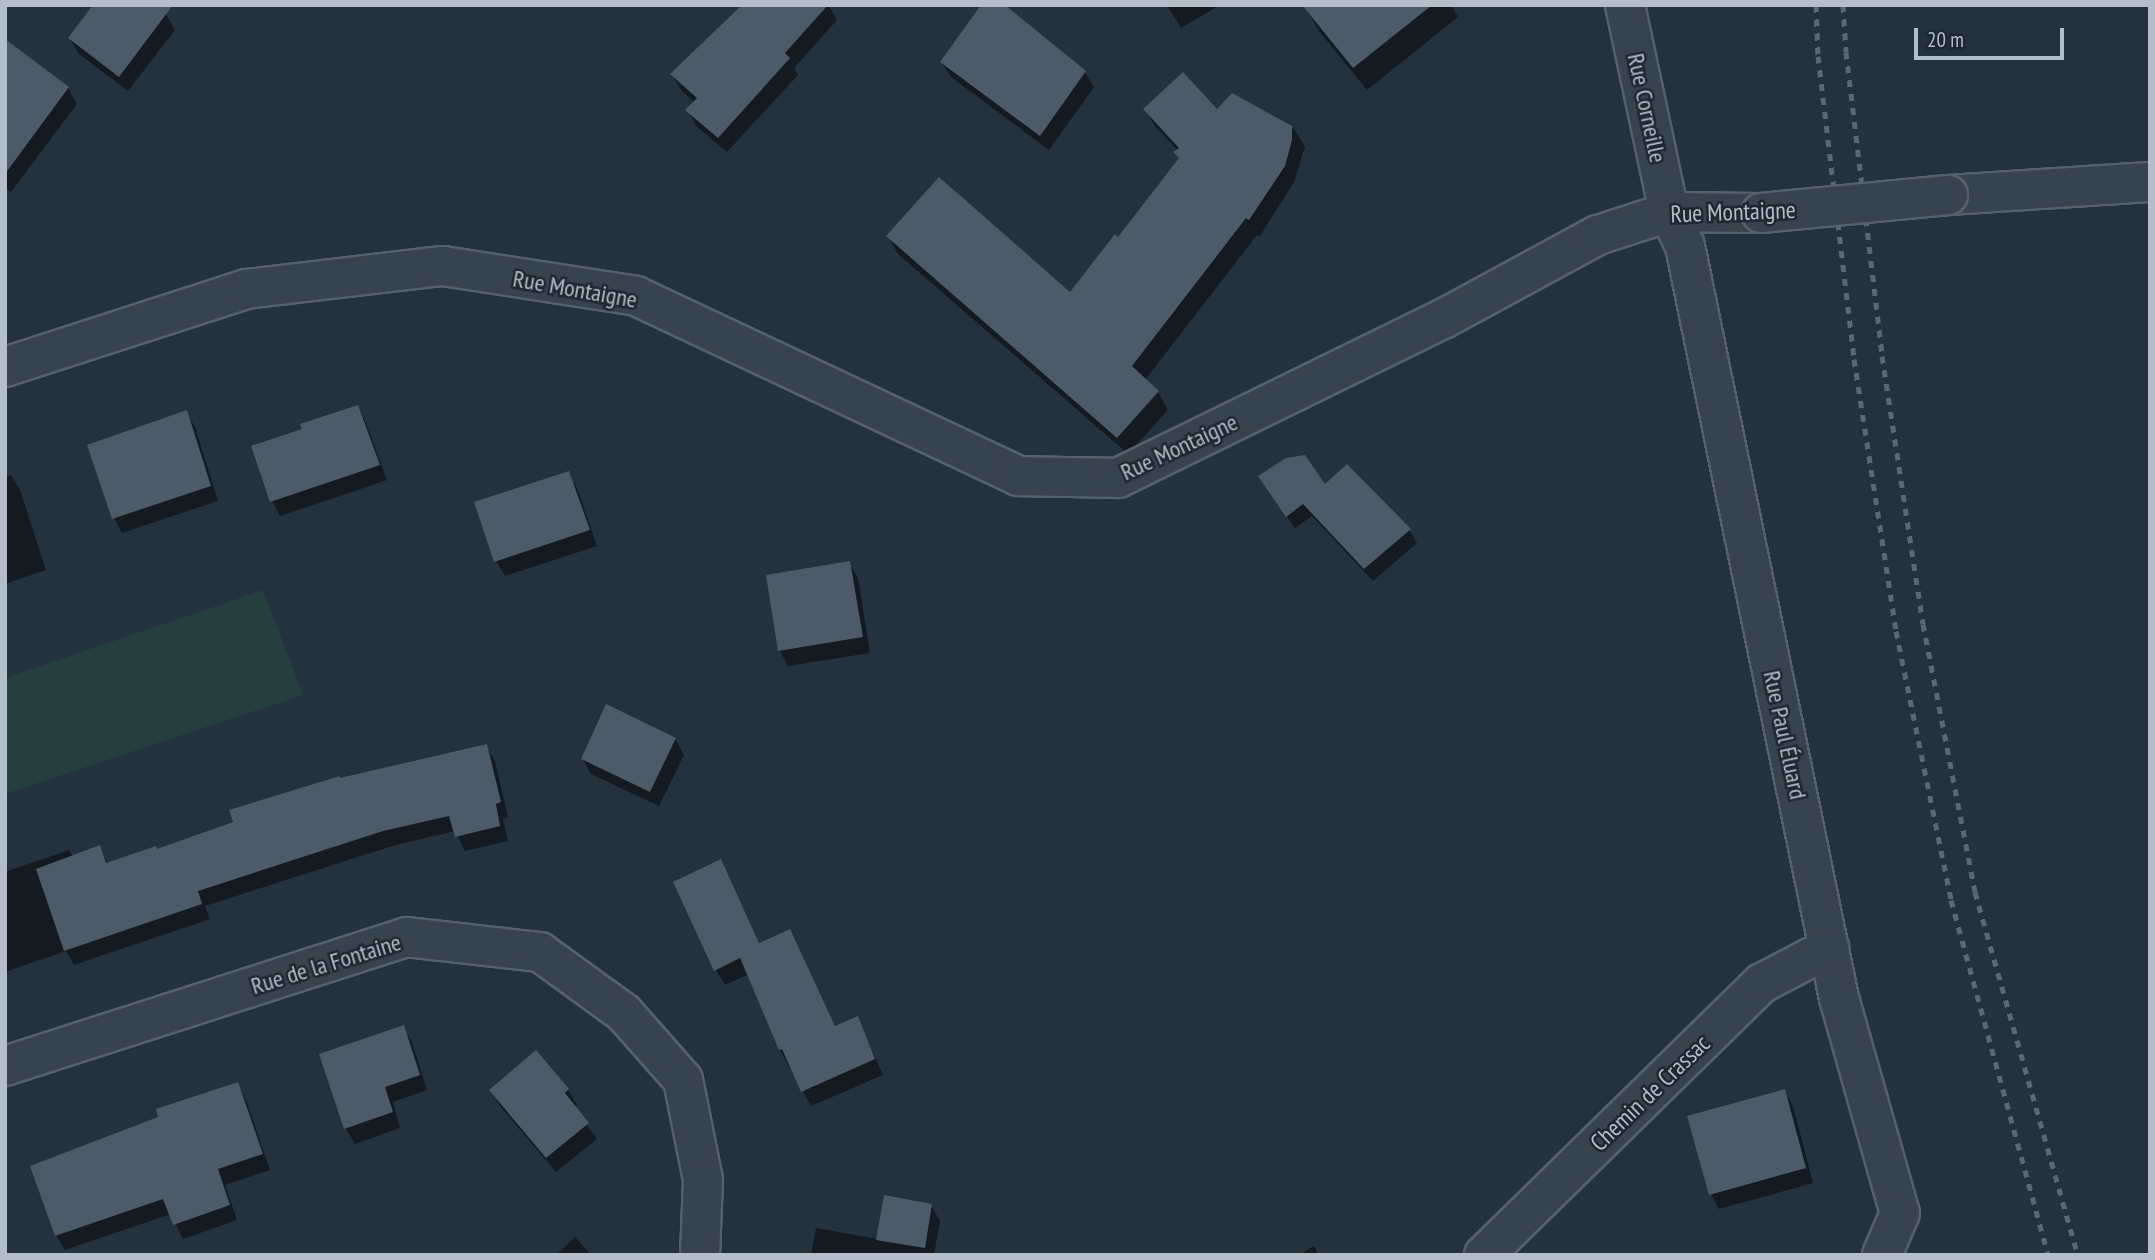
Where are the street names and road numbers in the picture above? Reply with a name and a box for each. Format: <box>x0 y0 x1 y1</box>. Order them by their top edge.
street label: Rue Corneille <box>1621 51 1673 165</box>
street label: Rue Montaigne <box>1670 195 1796 229</box>
street label: Rue Montaigne <box>511 264 639 314</box>
street label: Rue Montaigne <box>1116 407 1242 487</box>
street label: Rue Paul Éluard <box>1757 668 1813 802</box>
street label: Rue de la Fontaine <box>248 928 404 1000</box>
street label: Chemin de Crassac <box>1584 1029 1716 1157</box>

